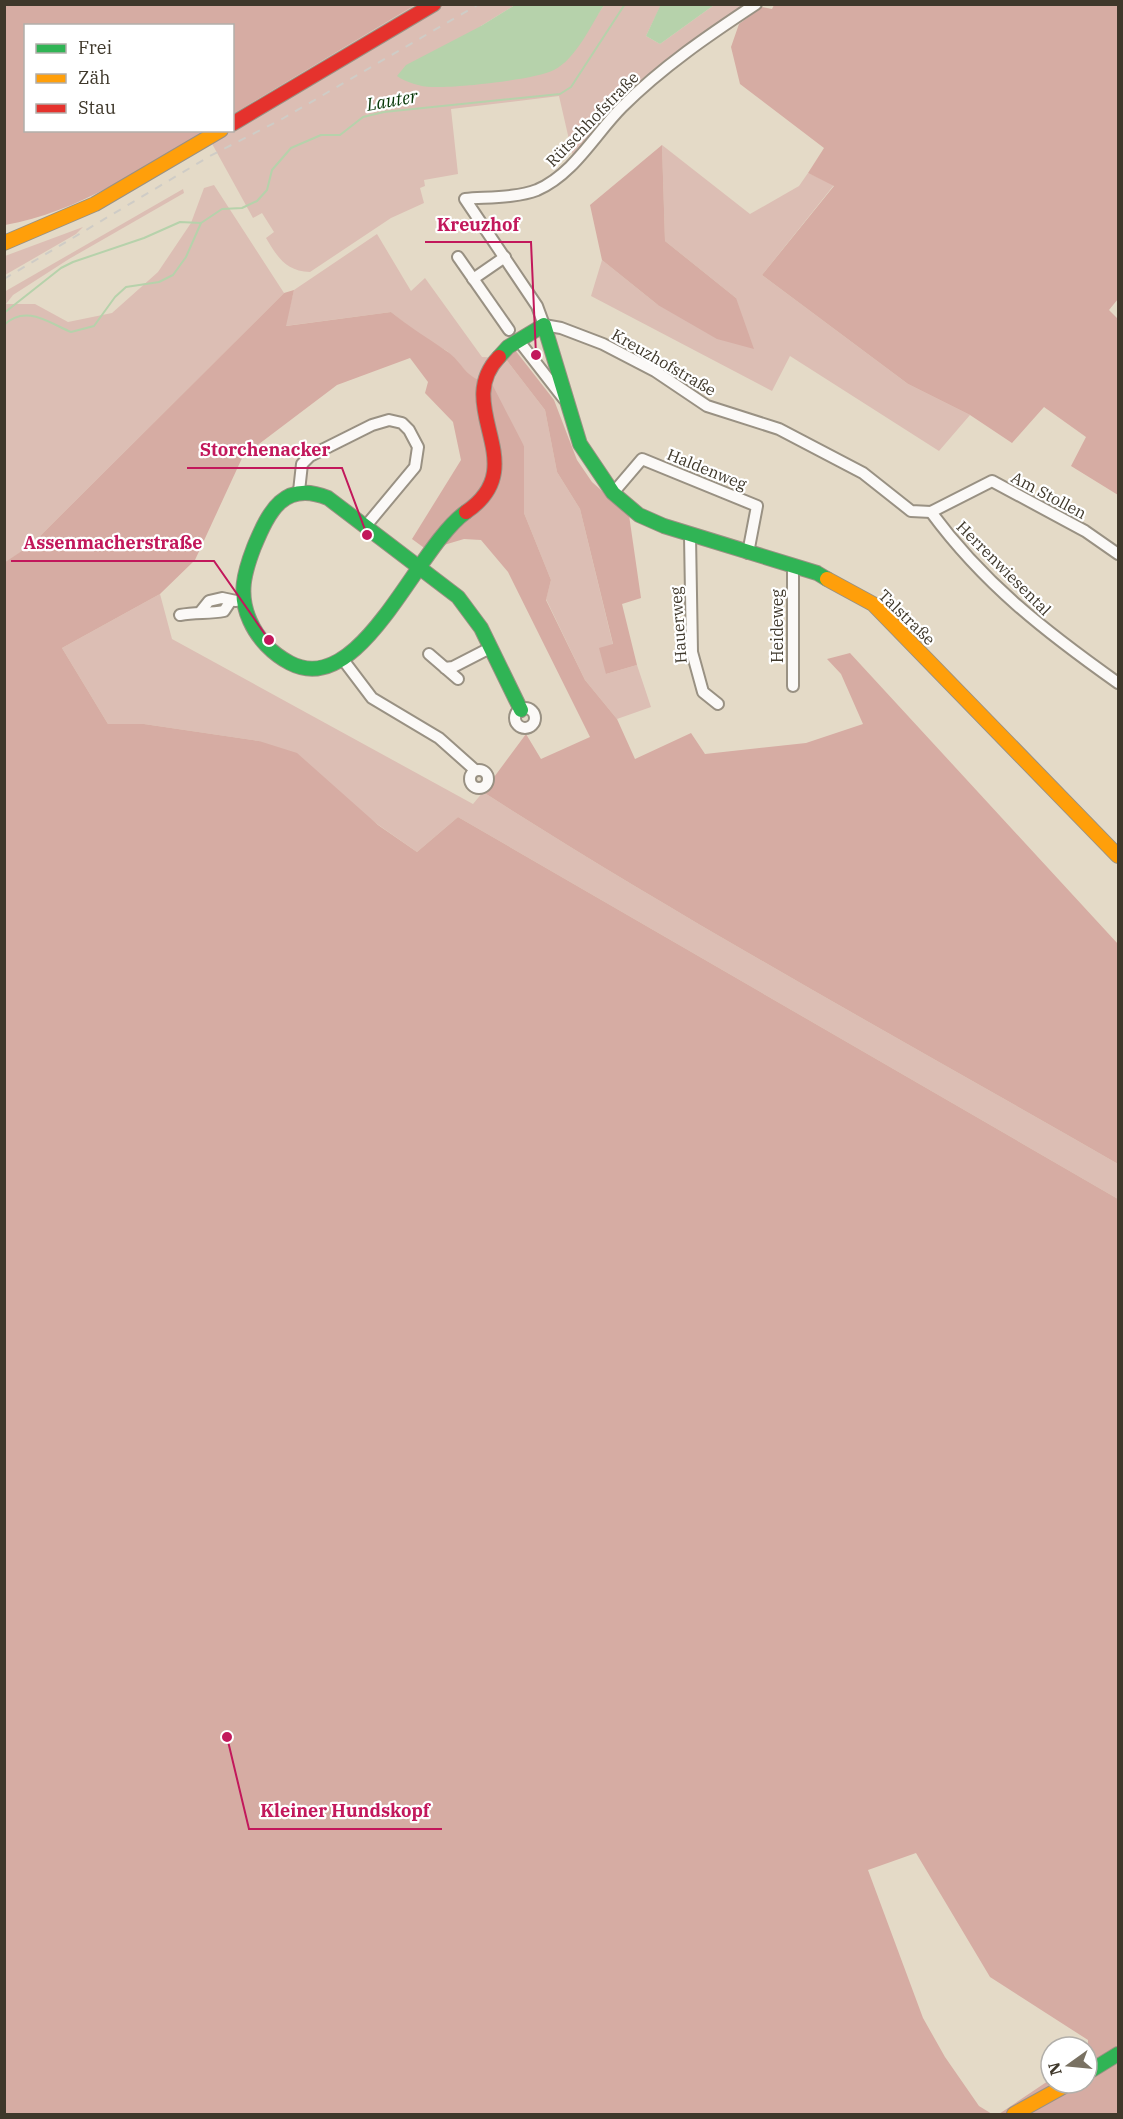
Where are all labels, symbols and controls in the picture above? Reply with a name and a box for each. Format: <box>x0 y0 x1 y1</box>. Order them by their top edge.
legend <box>24 24 234 132</box>
text: Frei <box>78 36 112 59</box>
text: Zäh <box>78 66 111 89</box>
street label: Rütschhofstraße <box>542 67 642 171</box>
water label: Lauter <box>364 84 421 116</box>
text: Stau <box>78 96 116 119</box>
callout: Kreuzhof <box>425 206 531 242</box>
text: Kreuzhof <box>437 213 521 236</box>
street label: Kreuzhofstraße <box>608 324 720 400</box>
callout: Storchenacker <box>187 432 342 468</box>
text: Storchenacker <box>200 438 330 461</box>
street label: Haldenweg <box>664 444 750 494</box>
street label: Am Stollen <box>1008 467 1090 523</box>
street label: Herrenwiesental <box>952 516 1056 620</box>
callout: Assenmacherstraße <box>11 525 214 561</box>
text: Assenmacherstraße <box>24 531 202 554</box>
street label: Talstraße <box>874 585 940 649</box>
street label: Hauerweg <box>665 586 691 664</box>
street label: Heideweg <box>767 589 787 663</box>
callout: Kleiner Hundskopf <box>249 1793 442 1829</box>
text: Kleiner Hundskopf <box>260 1799 432 1822</box>
north arrow <box>1039 2035 1099 2095</box>
text: N <box>1043 2060 1066 2078</box>

